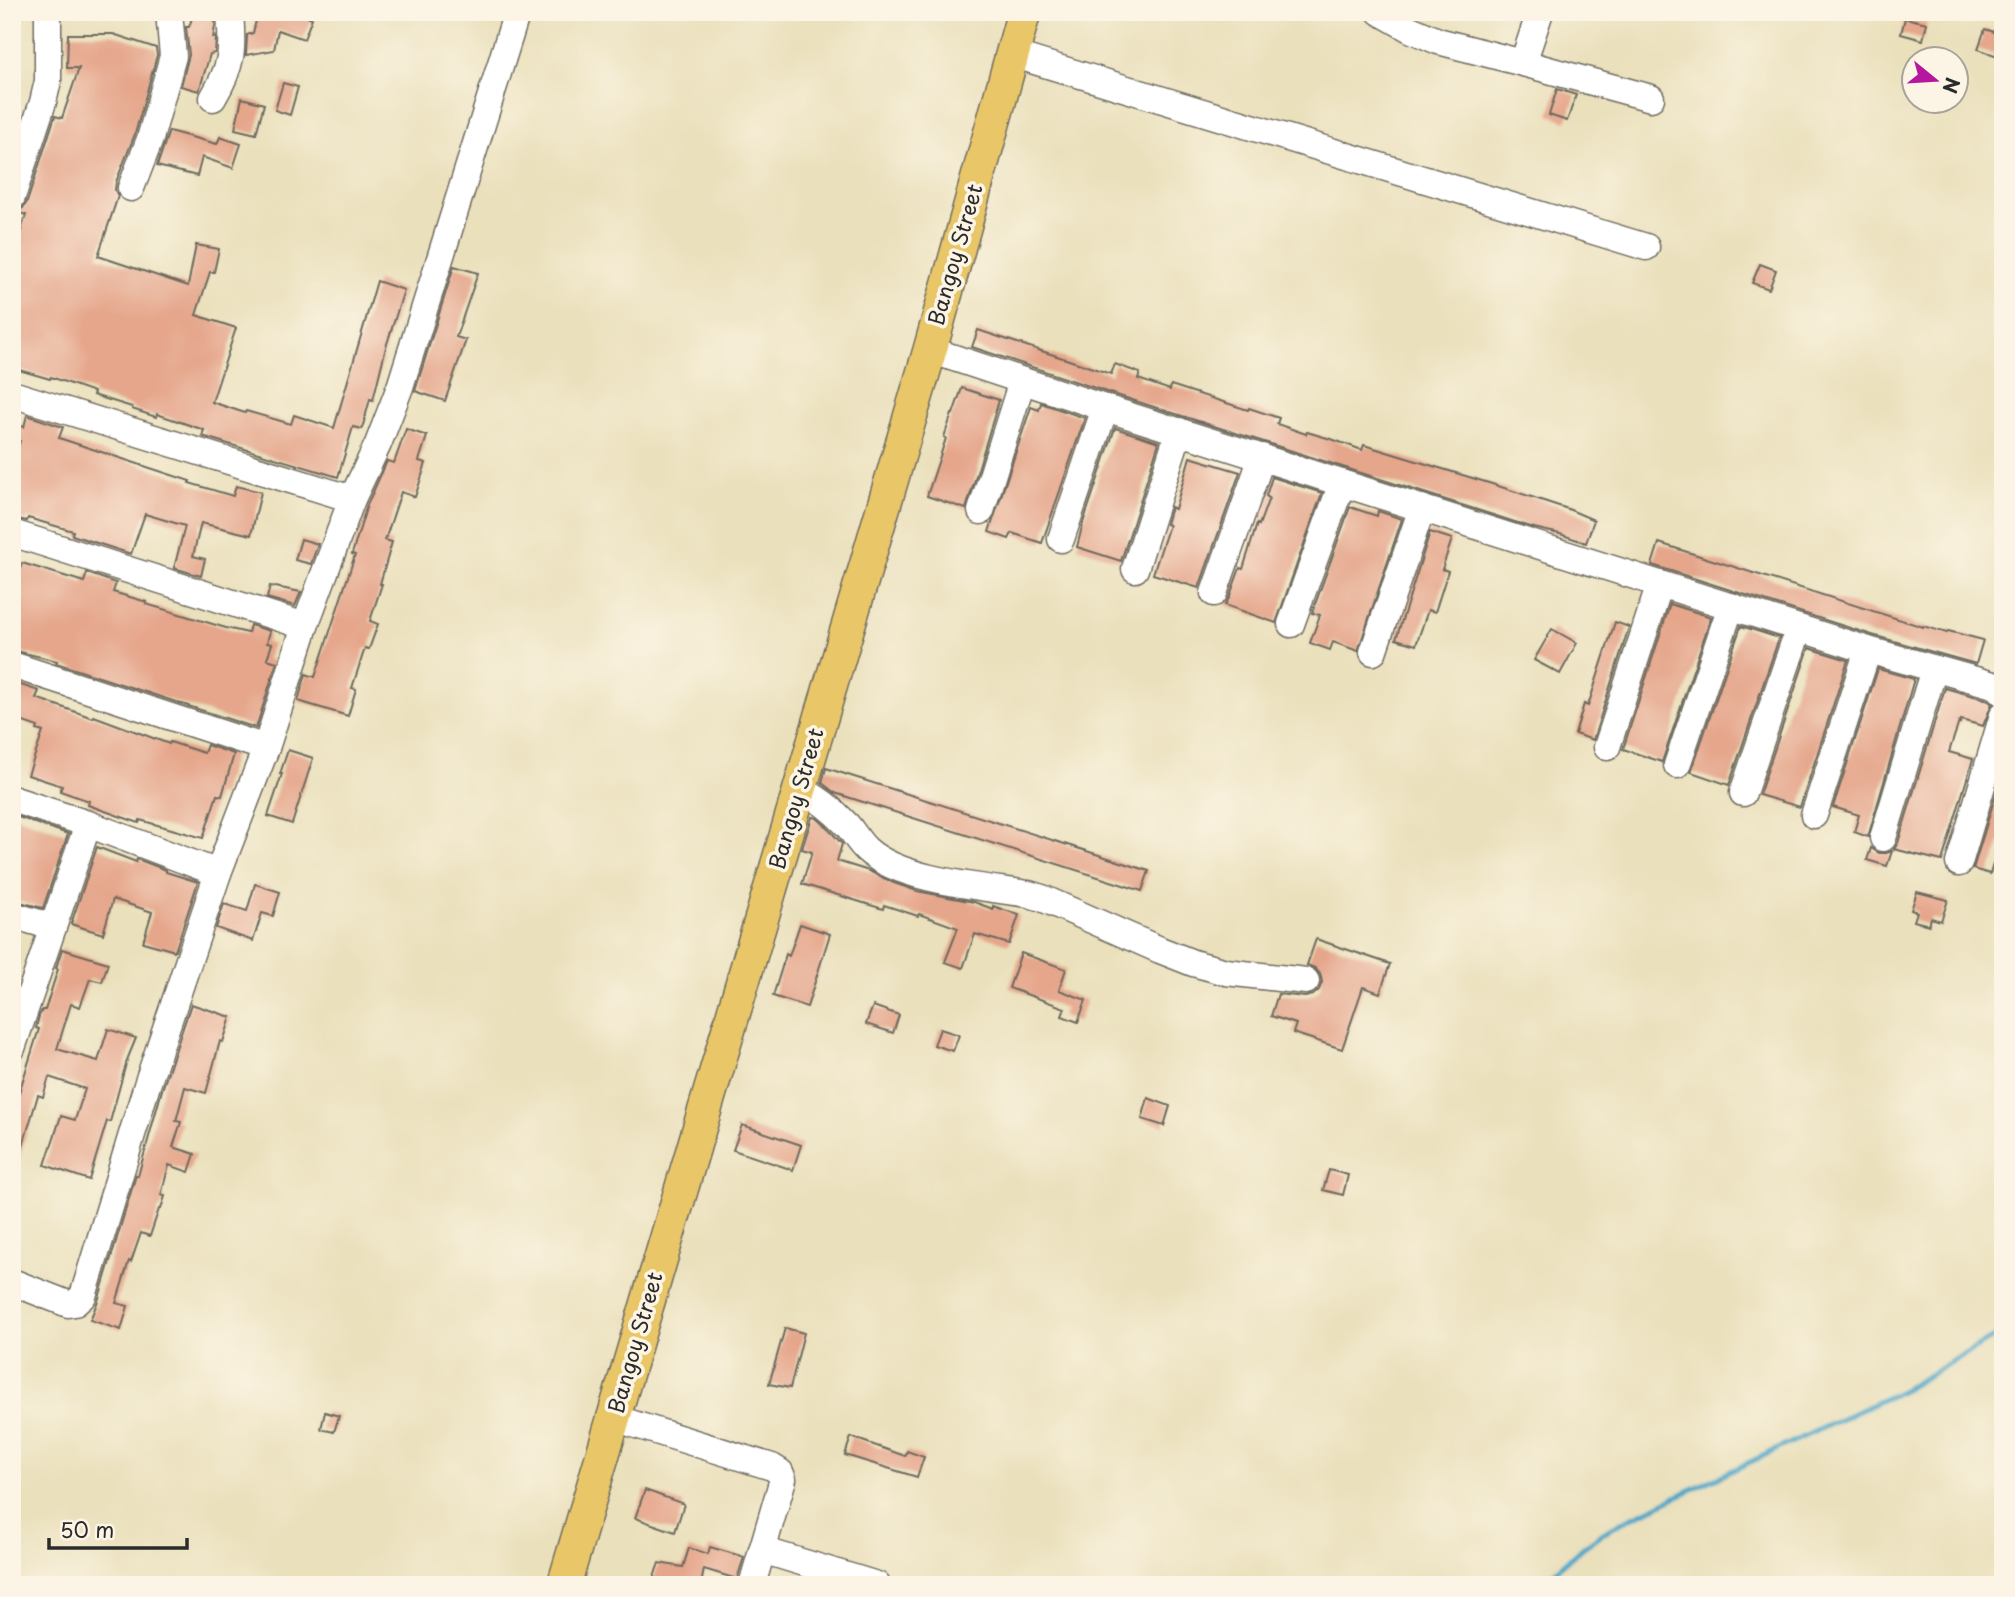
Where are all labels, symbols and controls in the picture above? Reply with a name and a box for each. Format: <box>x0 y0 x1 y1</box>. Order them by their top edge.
north arrow <box>1899 46 1969 116</box>
text: N <box>1936 74 1968 97</box>
street label: Bangoy Street <box>919 180 990 329</box>
street label: Bangoy Street <box>760 724 831 873</box>
street label: Bangoy Street <box>599 1268 670 1417</box>
scale bar <box>49 1506 187 1550</box>
text: 50 m <box>60 1513 114 1545</box>

